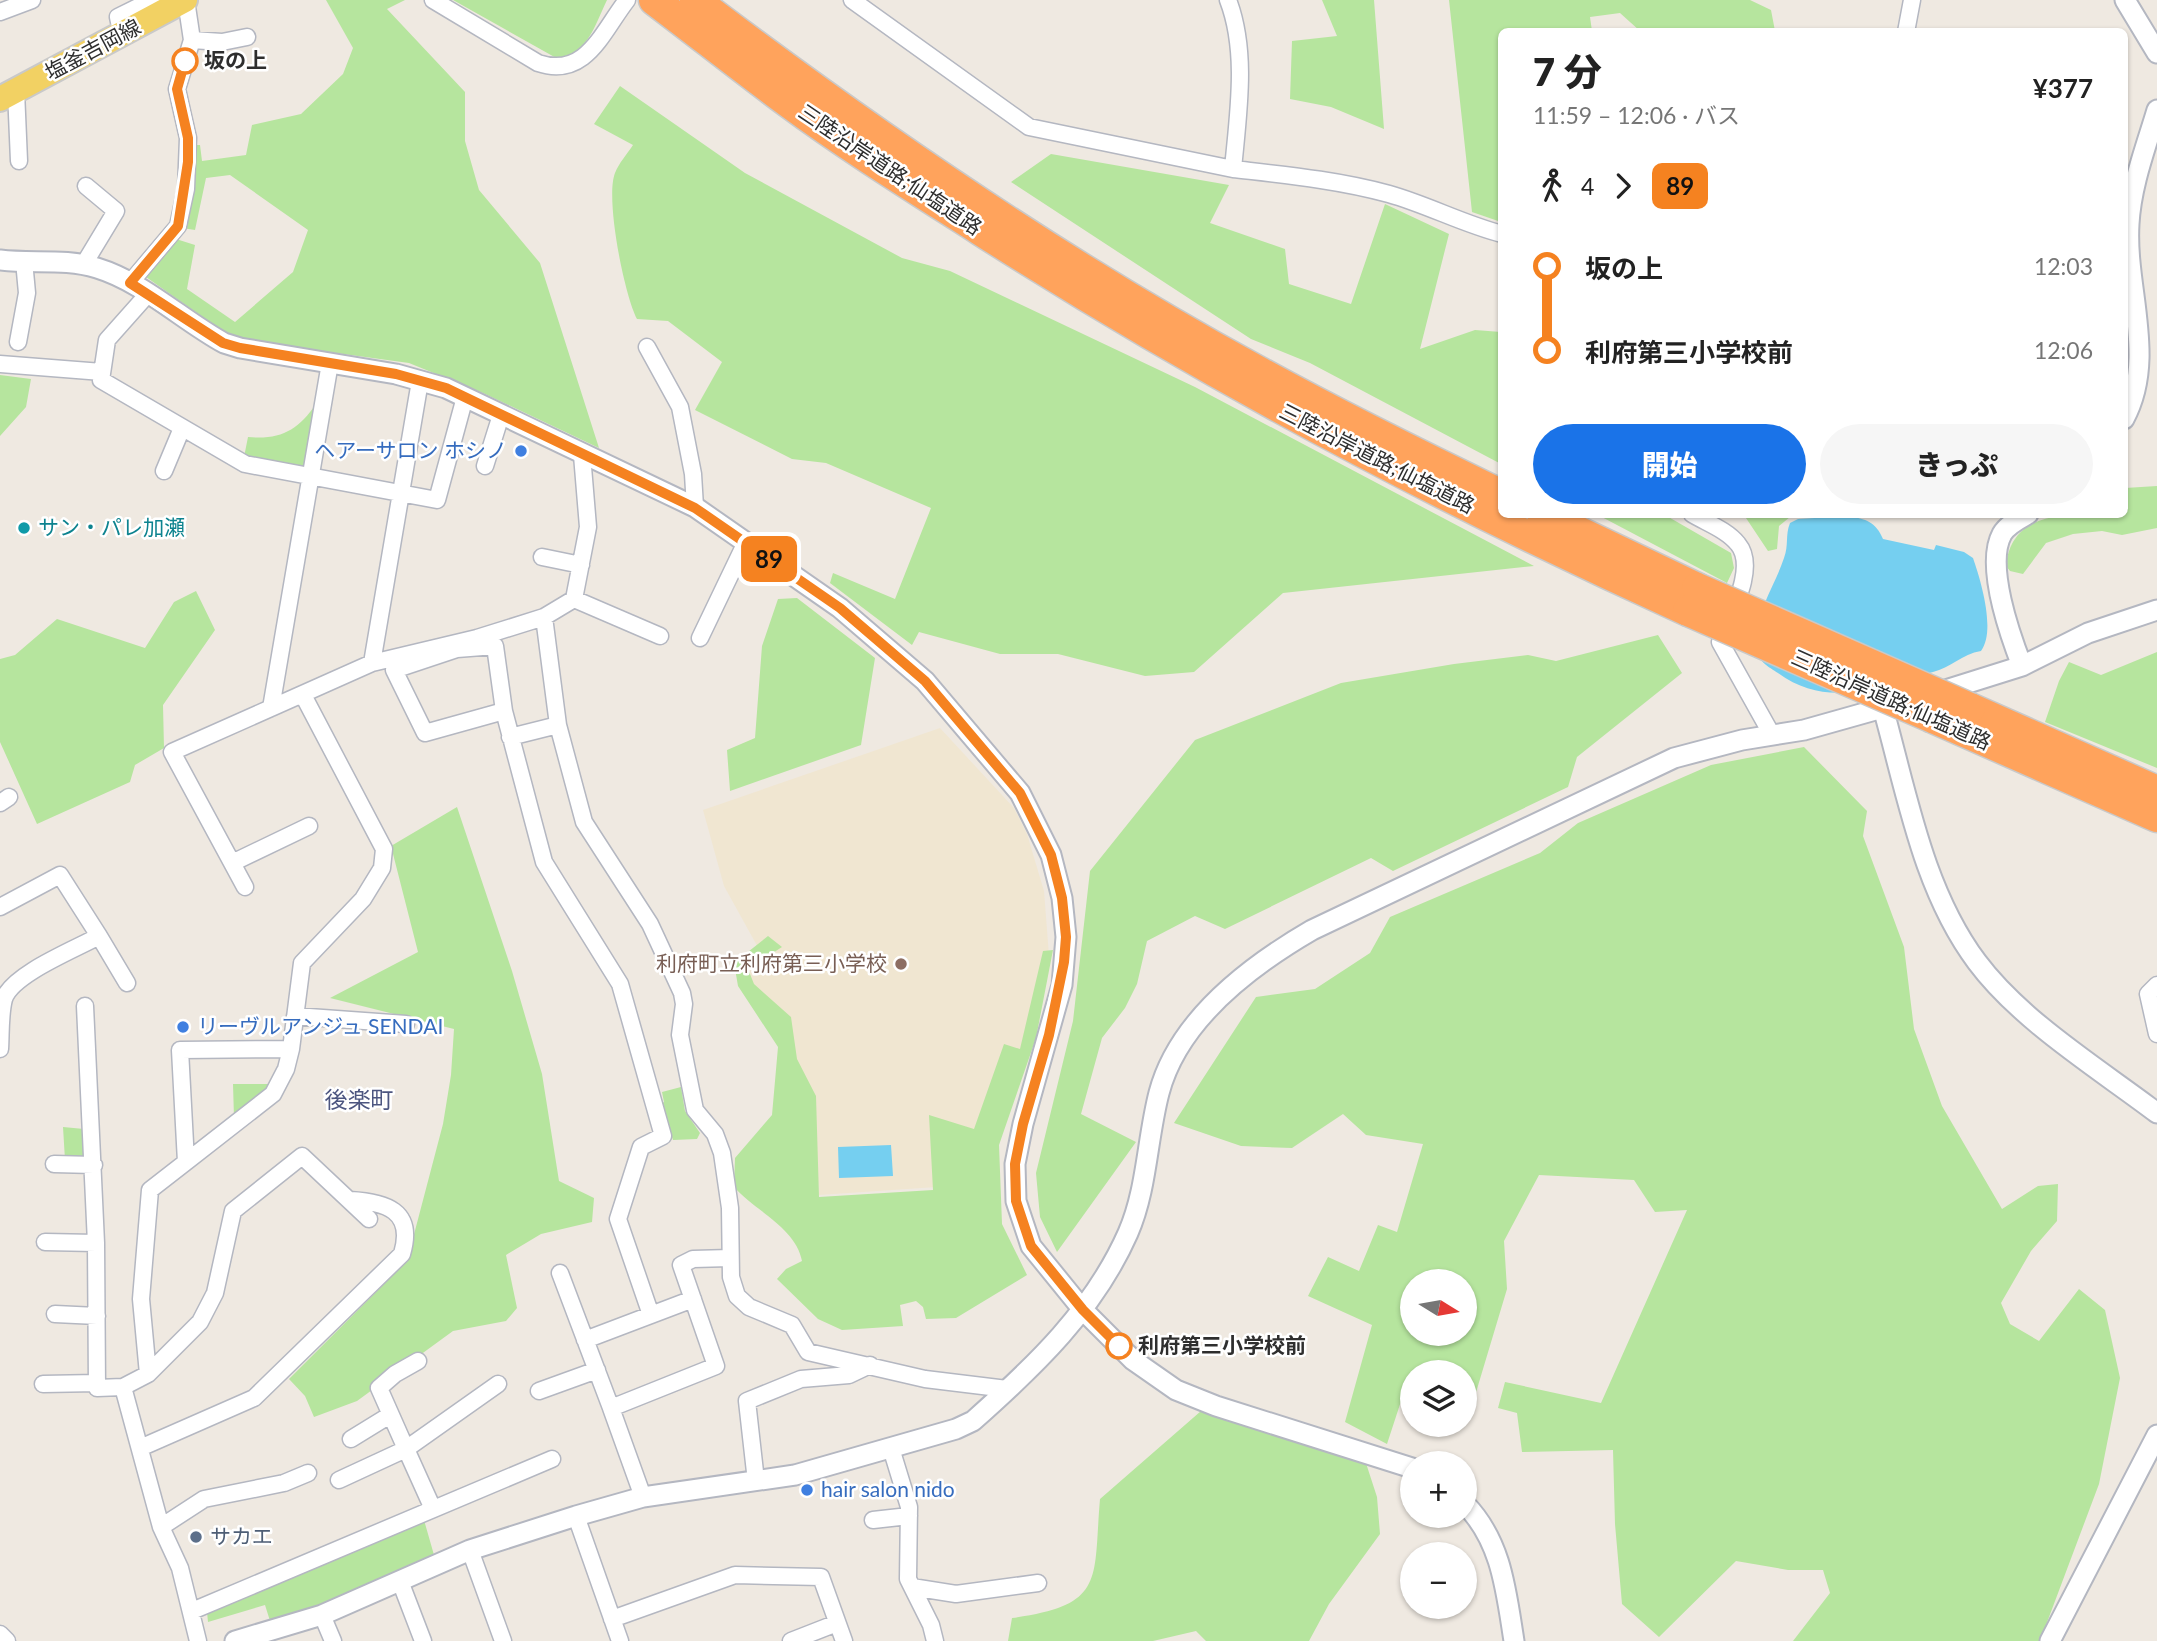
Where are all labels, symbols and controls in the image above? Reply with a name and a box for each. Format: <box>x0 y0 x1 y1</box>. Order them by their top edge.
street label: 塩釜吉岡線 <box>40 13 145 84</box>
place label: 坂の上 <box>204 47 267 72</box>
marker: 坂の上 <box>172 48 198 74</box>
text: 7 分 <box>1533 48 1602 94</box>
text: ¥377 <box>2033 72 2093 104</box>
street label: 三陸沿岸道路;仙塩道路 <box>795 98 987 239</box>
text: 11:59 – 12:06 · バス <box>1533 101 1740 129</box>
icon: walk <box>1533 167 1571 205</box>
icon: forward <box>1604 167 1642 205</box>
text: 89 <box>1666 171 1694 200</box>
text: 4 <box>1581 172 1594 200</box>
text: 坂の上 <box>1585 252 1663 284</box>
text: 12:03 <box>2034 252 2093 280</box>
text: 利府第三小学校前 <box>1585 336 1793 368</box>
text: 12:06 <box>2034 336 2093 364</box>
street label: 三陸沿岸道路;仙塩道路 <box>1276 398 1479 518</box>
button: 開始 <box>1533 424 1806 504</box>
button: きっぷ <box>1820 424 2093 504</box>
place label: ヘアーサロン ホシノ <box>314 437 507 462</box>
marker: ヘアーサロン ホシノ <box>513 443 529 459</box>
place label: サン・パレ加瀬 <box>38 514 185 539</box>
marker: サン・パレ加瀬 <box>16 520 32 536</box>
line badge: 89 <box>738 536 800 582</box>
text: 89 <box>755 544 783 573</box>
street label: 三陸沿岸道路;仙塩道路 <box>1788 643 1995 754</box>
place label: 利府町立利府第三小学校 <box>656 950 887 975</box>
marker: 利府町立利府第三小学校 <box>893 956 909 972</box>
place label: リーヴルアンジュ SENDAI <box>197 1013 443 1038</box>
marker: リーヴルアンジュ SENDAI <box>175 1019 191 1035</box>
district label: 後楽町 <box>325 1085 394 1113</box>
north arrow <box>1400 1269 1477 1346</box>
map controls <box>1400 1269 1477 1619</box>
place label: 利府第三小学校前 <box>1138 1332 1306 1357</box>
marker: 利府第三小学校前 <box>1106 1333 1132 1359</box>
button: layers <box>1400 1360 1477 1437</box>
button: + <box>1400 1451 1477 1528</box>
place label: hair salon nido <box>821 1476 955 1501</box>
marker: hair salon nido <box>799 1482 815 1498</box>
place label: サカエ <box>210 1523 273 1548</box>
marker: サカエ <box>188 1529 204 1545</box>
button: − <box>1400 1542 1477 1619</box>

